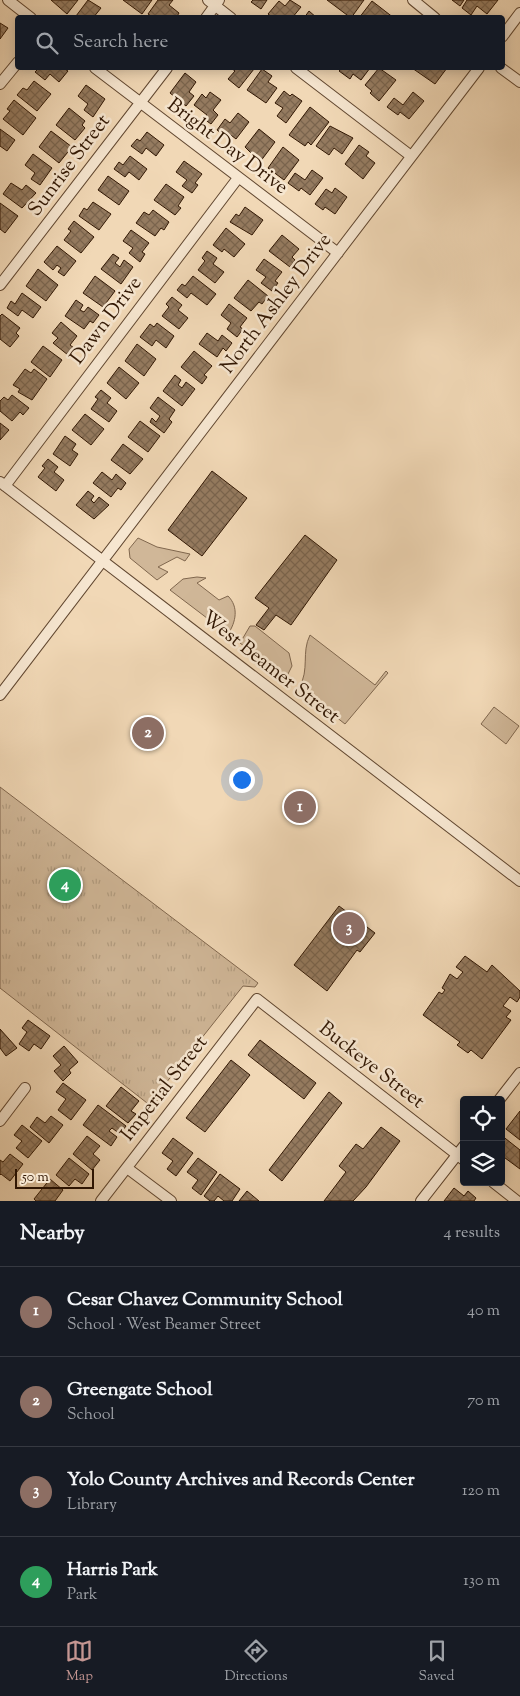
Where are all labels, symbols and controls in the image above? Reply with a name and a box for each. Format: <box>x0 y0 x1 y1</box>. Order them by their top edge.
search box <box>15 15 505 70</box>
icon: search <box>33 29 61 57</box>
text: Search here <box>73 29 168 56</box>
street label: Bright Day Drive <box>160 92 294 202</box>
street label: Sunrise Street <box>22 109 118 223</box>
street label: North Ashley Drive <box>214 228 340 380</box>
street label: Dawn Drive <box>64 271 150 371</box>
street label: West Beamer Street <box>195 605 346 731</box>
pin: 2 <box>132 714 164 752</box>
your location <box>229 767 255 793</box>
pin: 1 <box>284 788 316 826</box>
pin: 4 <box>49 866 81 904</box>
pin: 3 <box>333 909 365 947</box>
street label: Buckeye Street <box>312 1015 430 1117</box>
street label: Imperial Street <box>114 1030 216 1148</box>
map controls <box>460 1096 505 1186</box>
button: locate <box>460 1096 505 1141</box>
button: layers <box>460 1141 505 1186</box>
scale bar <box>15 1166 94 1189</box>
text: 50 m <box>22 1168 49 1188</box>
text: Nearby <box>20 1219 85 1249</box>
text: 4 results <box>444 1222 500 1245</box>
text: Cesar Chavez Community School <box>67 1287 343 1314</box>
text: 1 <box>33 1300 39 1323</box>
text: 40 m <box>467 1300 500 1323</box>
text: School · West Beamer Street <box>67 1314 261 1337</box>
text: Greengate School <box>67 1377 212 1404</box>
text: 2 <box>32 1390 40 1413</box>
text: 70 m <box>467 1390 500 1413</box>
text: School <box>67 1404 115 1427</box>
text: Yolo County Archives and Records Center <box>67 1467 415 1494</box>
text: 3 <box>33 1480 39 1503</box>
text: 120 m <box>462 1480 500 1503</box>
text: Library <box>67 1494 117 1517</box>
text: Harris Park <box>67 1557 158 1584</box>
text: 4 <box>32 1570 40 1593</box>
text: 130 m <box>463 1570 500 1593</box>
text: Park <box>67 1584 98 1607</box>
tab: Map <box>65 1637 93 1687</box>
tab: Directions <box>224 1637 288 1687</box>
tab: Saved <box>419 1637 454 1687</box>

